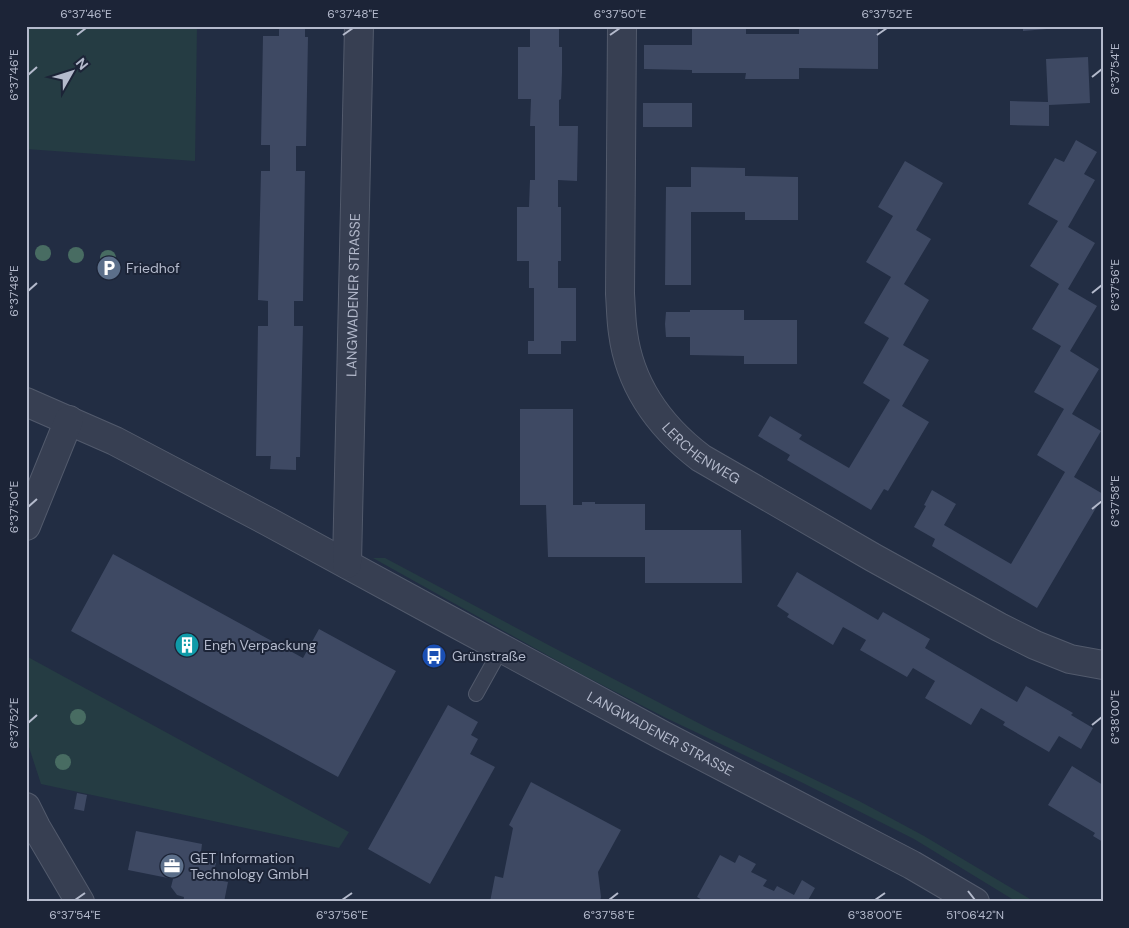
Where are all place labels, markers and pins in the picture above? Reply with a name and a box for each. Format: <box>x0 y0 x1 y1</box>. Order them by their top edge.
parking icon: Friedhof <box>96 255 122 281</box>
place label: Friedhof <box>126 259 180 277</box>
building icon: Engh Verpackung <box>174 632 200 658</box>
place label: Engh Verpackung <box>204 636 317 654</box>
bus stop icon: Grünstraße <box>421 643 447 669</box>
place label: Grünstraße <box>452 647 526 665</box>
place label: GET Information Technology GmbH <box>190 849 309 883</box>
office icon: GET Information Technology GmbH <box>159 853 185 879</box>

